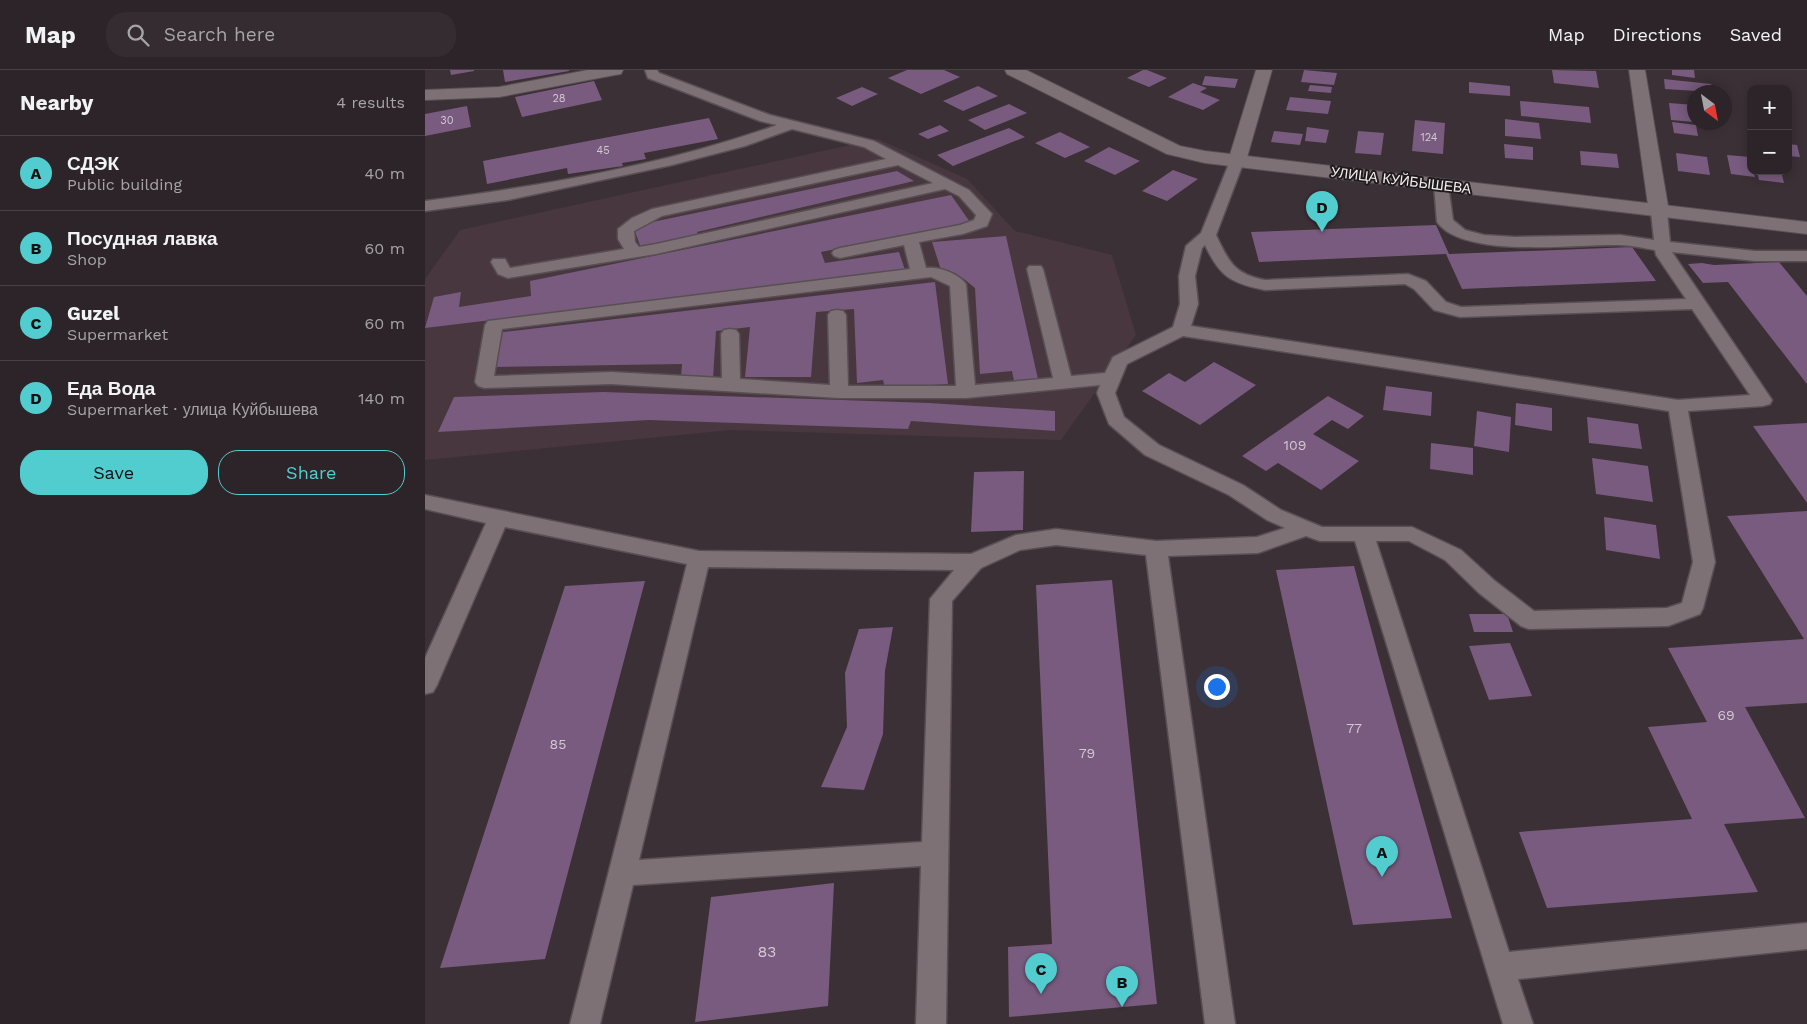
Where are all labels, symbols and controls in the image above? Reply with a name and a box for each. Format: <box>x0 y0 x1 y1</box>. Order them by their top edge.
search box <box>106 12 456 57</box>
text: Map <box>25 21 76 49</box>
icon: search <box>124 21 152 49</box>
text: Search here <box>164 23 275 46</box>
text: Map <box>1548 24 1585 45</box>
text: Directions <box>1613 24 1702 45</box>
text: Saved <box>1730 24 1782 45</box>
north arrow <box>1687 85 1732 130</box>
map controls <box>1747 85 1792 175</box>
button: + <box>1747 85 1792 130</box>
text: Nearby <box>20 90 93 115</box>
house number: 28 <box>552 92 566 105</box>
text: 4 results <box>336 93 405 112</box>
house number: 30 <box>440 114 454 127</box>
button: − <box>1747 130 1792 175</box>
house number: 124 <box>1420 131 1438 144</box>
house number: 45 <box>596 144 610 157</box>
text: СДЭК <box>67 152 119 175</box>
street label: УЛИЦА КУЙБЫШЕВА <box>1330 162 1473 197</box>
text: A <box>31 164 41 183</box>
text: 40 m <box>365 164 405 183</box>
text: Public building <box>67 175 182 194</box>
pin: D <box>1306 191 1338 232</box>
text: Посудная лавка <box>67 227 218 250</box>
text: B <box>31 239 41 258</box>
text: 60 m <box>365 239 405 258</box>
text: Shop <box>67 250 107 269</box>
text: Guzel <box>67 302 119 325</box>
text: C <box>31 314 41 333</box>
text: 60 m <box>365 314 405 333</box>
text: Supermarket <box>67 325 168 344</box>
text: Еда Вода <box>67 377 155 400</box>
text: D <box>30 389 42 408</box>
text: 140 m <box>358 389 405 408</box>
text: Supermarket · улица Куйбышева <box>67 400 318 419</box>
house number: 109 <box>1284 437 1306 453</box>
button: Save <box>20 450 208 495</box>
button: Share <box>218 450 405 495</box>
your location <box>1204 674 1230 700</box>
house number: 69 <box>1717 707 1735 723</box>
house number: 77 <box>1346 720 1362 736</box>
house number: 85 <box>550 736 566 752</box>
house number: 79 <box>1079 745 1095 761</box>
pin: A <box>1366 836 1398 877</box>
house number: 83 <box>758 942 776 961</box>
pin: C <box>1025 953 1057 994</box>
pin: B <box>1106 966 1138 1007</box>

